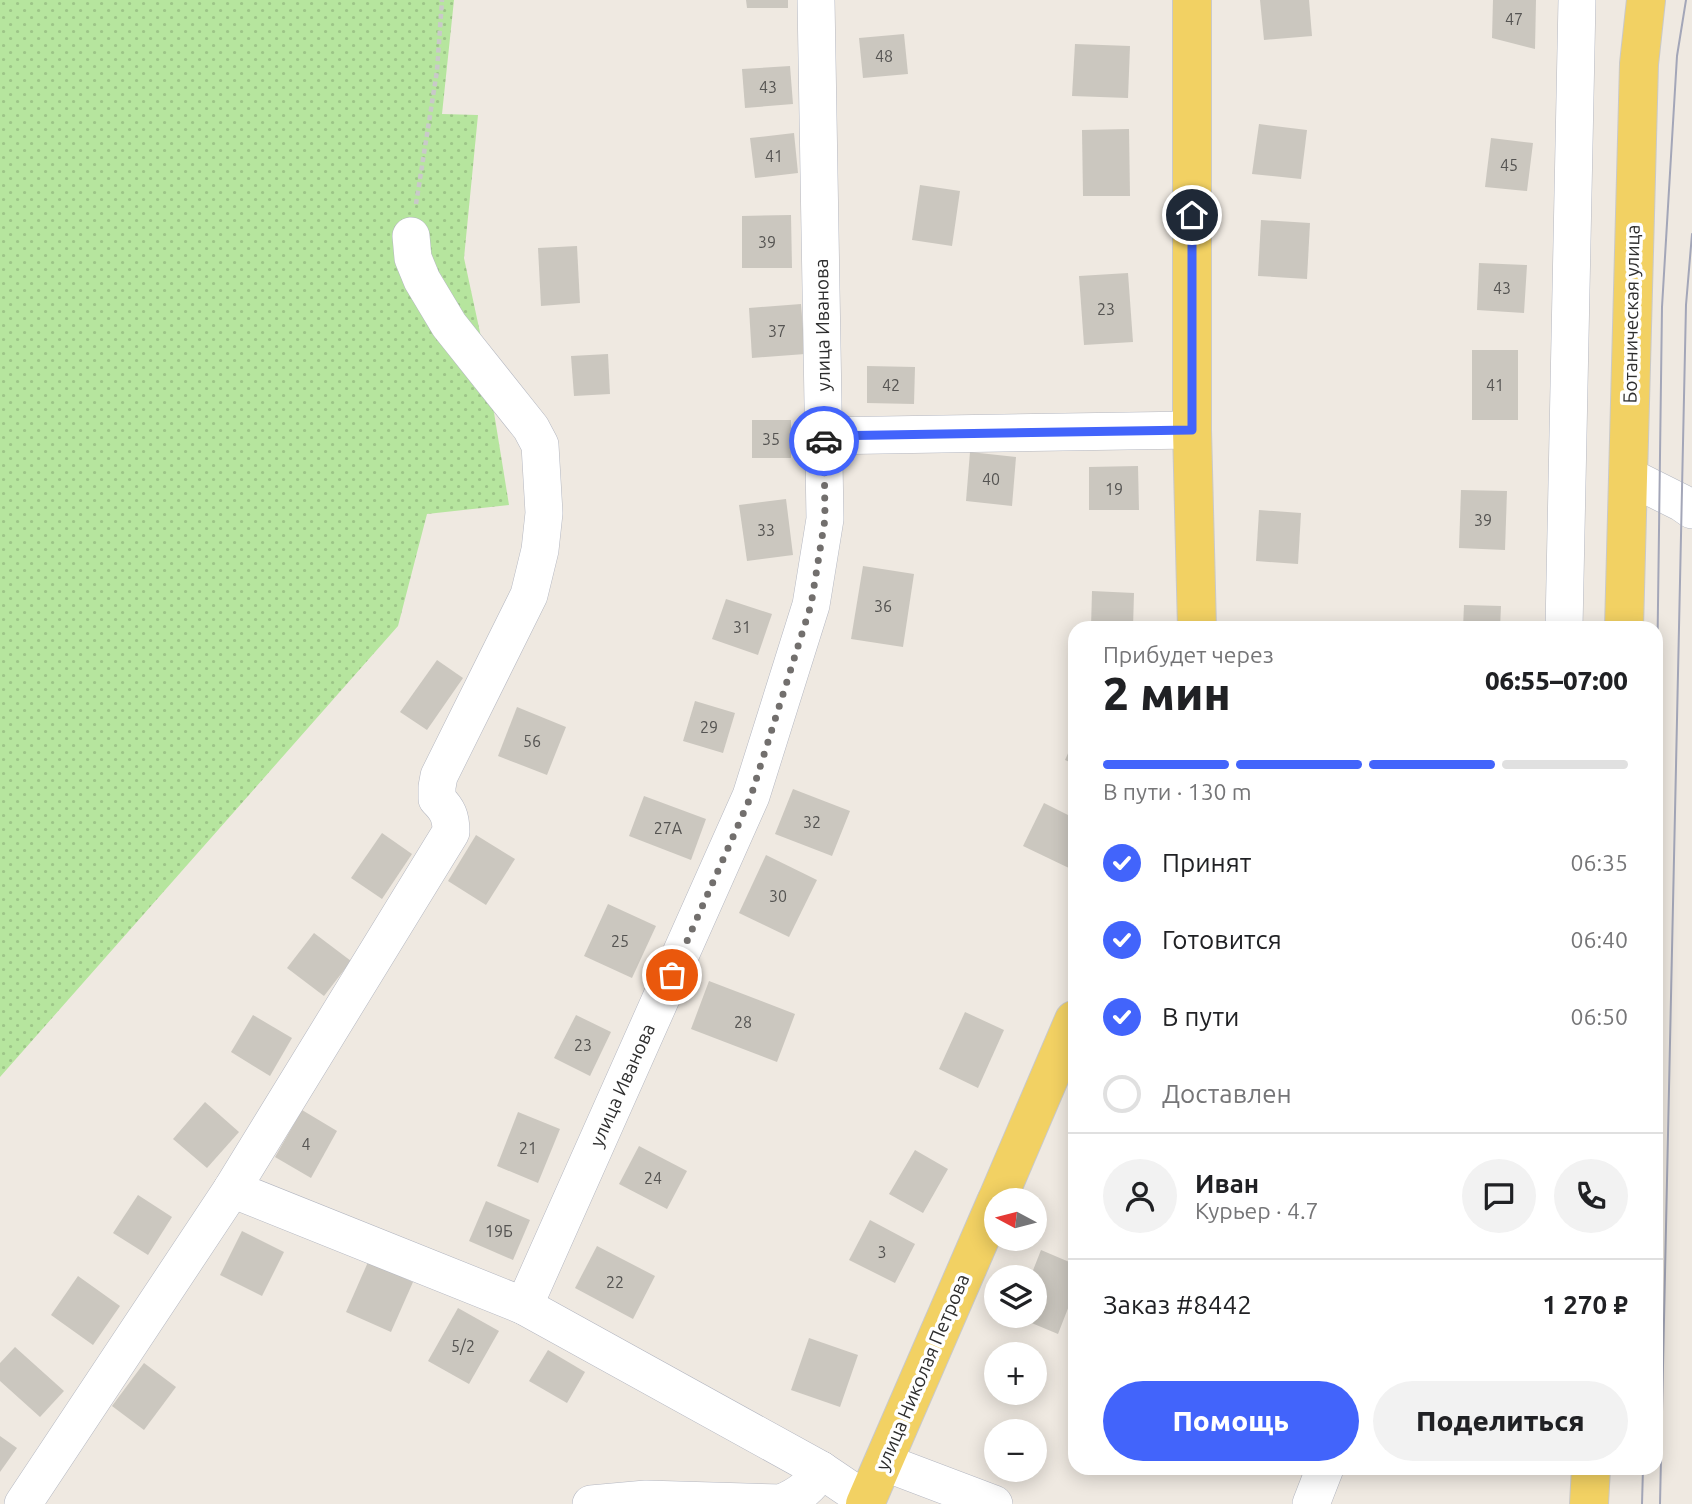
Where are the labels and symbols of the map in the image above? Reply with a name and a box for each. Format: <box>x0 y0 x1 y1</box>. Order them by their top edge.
house number: 47 <box>1505 10 1523 28</box>
house number: 48 <box>875 47 893 65</box>
house number: 43 <box>759 78 777 96</box>
house number: 41 <box>765 147 783 165</box>
house number: 45 <box>1500 156 1518 174</box>
pin <box>1162 185 1222 245</box>
street label: Ботаническая улица <box>1618 224 1644 404</box>
house number: 39 <box>758 233 776 251</box>
street label: улица Иванова <box>810 258 834 392</box>
house number: 43 <box>1493 279 1511 297</box>
house number: 23 <box>1097 300 1115 318</box>
house number: 37 <box>768 322 786 340</box>
house number: 42 <box>882 376 900 394</box>
house number: 41 <box>1486 376 1504 394</box>
courier <box>789 406 859 476</box>
house number: 35 <box>762 430 780 448</box>
house number: 40 <box>982 470 1000 488</box>
house number: 19 <box>1105 480 1123 498</box>
house number: 39 <box>1474 511 1492 529</box>
house number: 33 <box>757 521 775 539</box>
house number: 36 <box>874 597 892 615</box>
house number: 31 <box>733 618 751 636</box>
house number: 29 <box>700 718 718 736</box>
house number: 56 <box>523 732 541 750</box>
house number: 32 <box>803 813 821 831</box>
house number: 27А <box>654 819 683 837</box>
house number: 30 <box>769 887 787 905</box>
house number: 25 <box>611 932 629 950</box>
pin <box>642 945 702 1005</box>
house number: 28 <box>734 1013 752 1031</box>
street label: улица Иванова <box>585 1020 659 1150</box>
house number: 23 <box>574 1036 592 1054</box>
house number: 4 <box>301 1135 311 1153</box>
house number: 21 <box>519 1139 537 1157</box>
house number: 24 <box>644 1169 662 1187</box>
north arrow <box>984 1188 1046 1251</box>
house number: 19Б <box>485 1222 513 1240</box>
house number: 3 <box>877 1243 887 1261</box>
street label: улица Николая Петрова <box>871 1270 973 1474</box>
house number: 22 <box>606 1273 624 1291</box>
house number: 5/2 <box>451 1337 475 1355</box>

